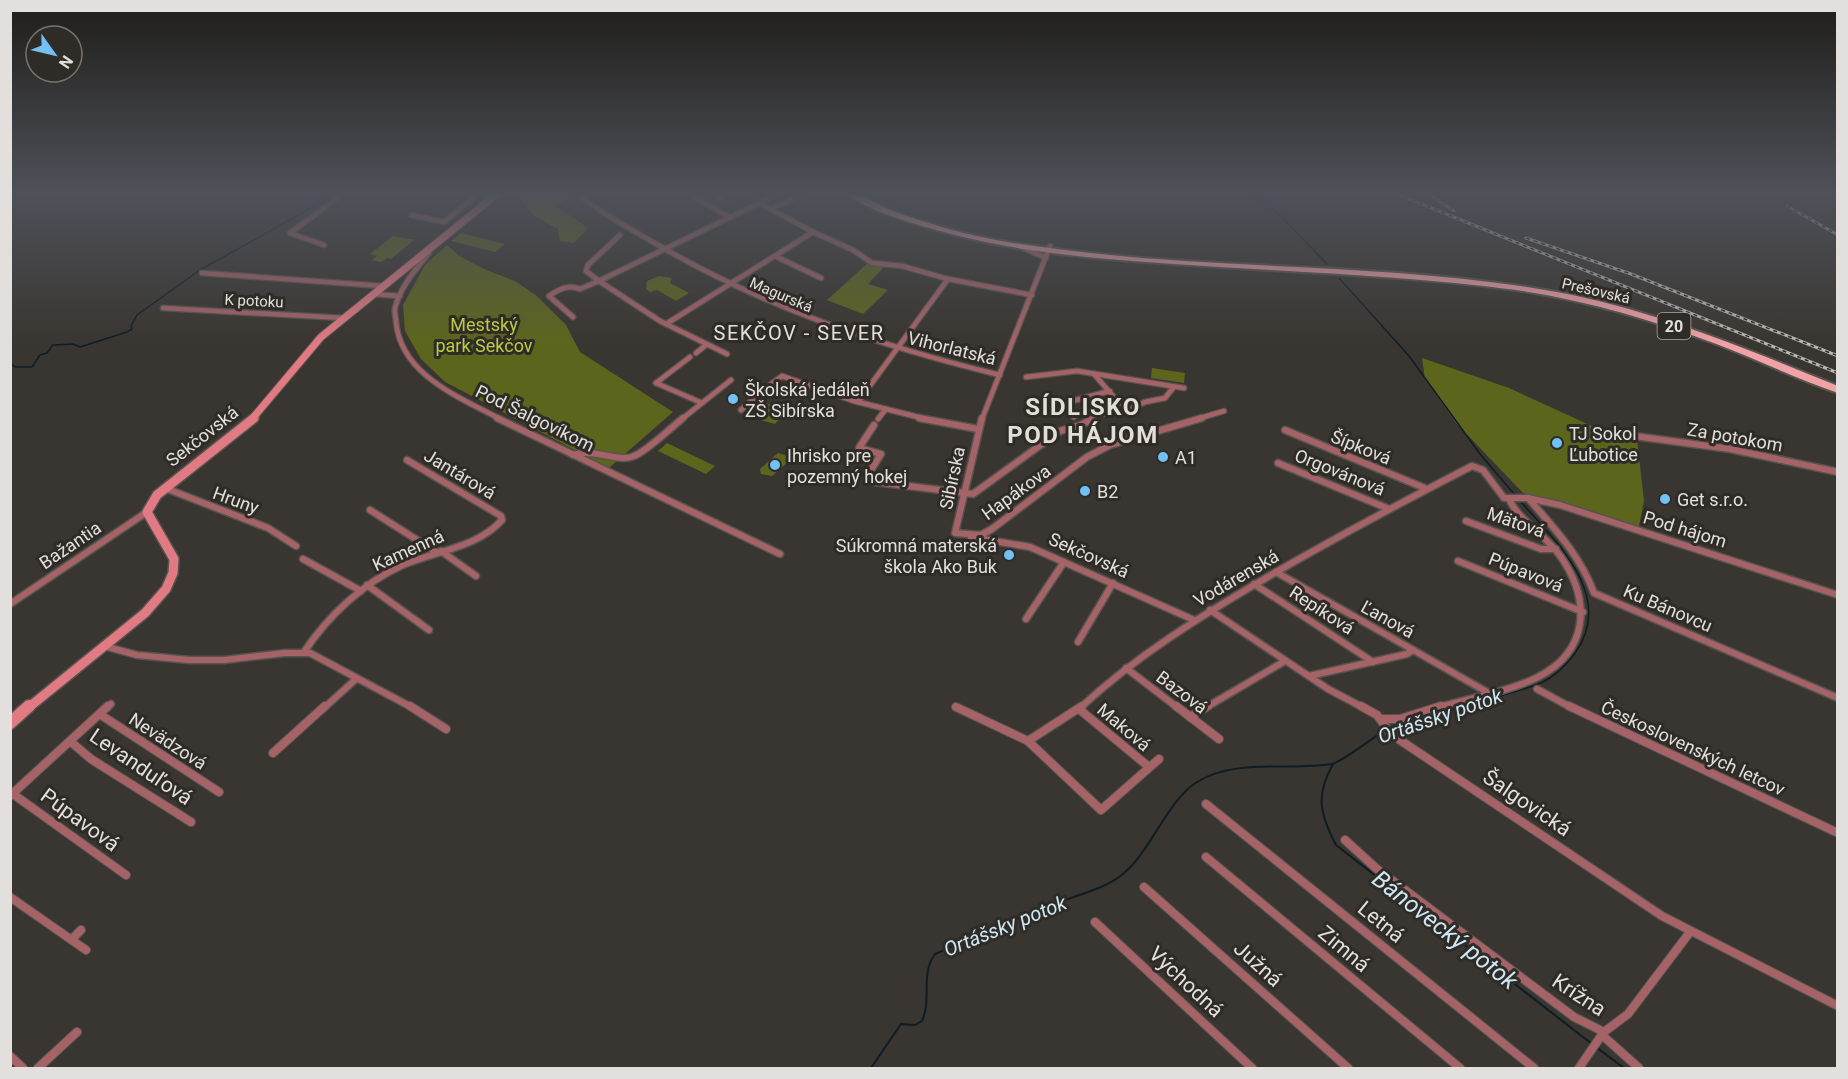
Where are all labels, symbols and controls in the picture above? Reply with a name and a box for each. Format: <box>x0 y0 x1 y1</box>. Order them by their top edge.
north arrow <box>24 24 84 84</box>
text: N <box>55 52 77 72</box>
street label: Magurská <box>747 274 815 316</box>
street label: Prešovská <box>1560 274 1632 308</box>
street label: K potoku <box>224 290 284 312</box>
road number: 20 <box>1658 313 1690 339</box>
park label: Mestský park Sekčov <box>435 314 533 356</box>
district label: SEKČOV - SEVER <box>714 321 884 345</box>
street label: Vihorlatská <box>906 327 998 369</box>
place label: Školská jedáleň ZŠ Sibírska <box>745 379 870 421</box>
street label: Pod Šalgovíkom <box>472 380 598 456</box>
marker: Školská jedáleň ZŠ Sibírska <box>726 392 740 406</box>
district label: SÍDLISKO POD HÁJOM <box>1007 393 1159 449</box>
street label: Sekčovská <box>162 401 242 471</box>
street label: Za potokom <box>1686 418 1784 456</box>
place label: TJ Sokol Ľubotice <box>1569 423 1638 465</box>
street label: Šípková <box>1328 425 1394 469</box>
marker: TJ Sokol Ľubotice <box>1550 436 1564 450</box>
street label: Jantárová <box>420 444 500 504</box>
street label: Orgovánová <box>1292 444 1388 500</box>
place label: Ihrisko pre pozemný hokej <box>787 445 907 487</box>
street label: Sibírska <box>935 445 969 511</box>
place label: A1 <box>1175 447 1197 468</box>
marker: A1 <box>1156 450 1170 464</box>
marker: Ihrisko pre pozemný hokej <box>768 458 782 472</box>
street label: Hapákova <box>977 460 1055 524</box>
place label: B2 <box>1097 481 1118 502</box>
street label: Hruny <box>210 482 262 518</box>
marker: B2 <box>1078 484 1092 498</box>
place label: Get s.r.o. <box>1677 489 1748 510</box>
marker: Get s.r.o. <box>1658 492 1672 506</box>
street label: Mätová <box>1484 502 1548 542</box>
street label: Pod hájom <box>1641 506 1729 552</box>
street label: Bažantia <box>35 517 105 573</box>
street label: Kamenná <box>369 525 447 575</box>
street label: Sekčovská <box>1046 528 1132 582</box>
place label: Súkromná materská škola Ako Buk <box>836 535 998 577</box>
street label: Vodárenská <box>1190 545 1282 611</box>
marker: Súkromná materská škola Ako Buk <box>1002 548 1016 562</box>
street label: Púpavová <box>1486 548 1566 596</box>
street label: Ku Bánovcu <box>1620 580 1716 636</box>
street label: Repíková <box>1286 581 1358 639</box>
street label: Ľanová <box>1358 596 1418 642</box>
street label: Bazová <box>1152 666 1212 718</box>
water label: Ortášsky potok <box>1375 683 1507 749</box>
street label: Československých letcov <box>1598 696 1789 800</box>
street label: Maková <box>1093 699 1155 755</box>
street label: Nevädzová <box>125 708 211 774</box>
street label: Levanduľová <box>85 724 197 810</box>
street label: Šalgovická <box>1478 765 1576 841</box>
street label: Púpavová <box>36 783 124 857</box>
water label: Bánovecký potok <box>1367 865 1524 996</box>
water label: Ortášsky potok <box>940 890 1071 962</box>
street label: Letná <box>1353 896 1409 948</box>
street label: Zimná <box>1314 921 1374 977</box>
street label: Južná <box>1229 936 1287 992</box>
street label: Východná <box>1144 942 1228 1022</box>
street label: Krížna <box>1548 969 1610 1021</box>

